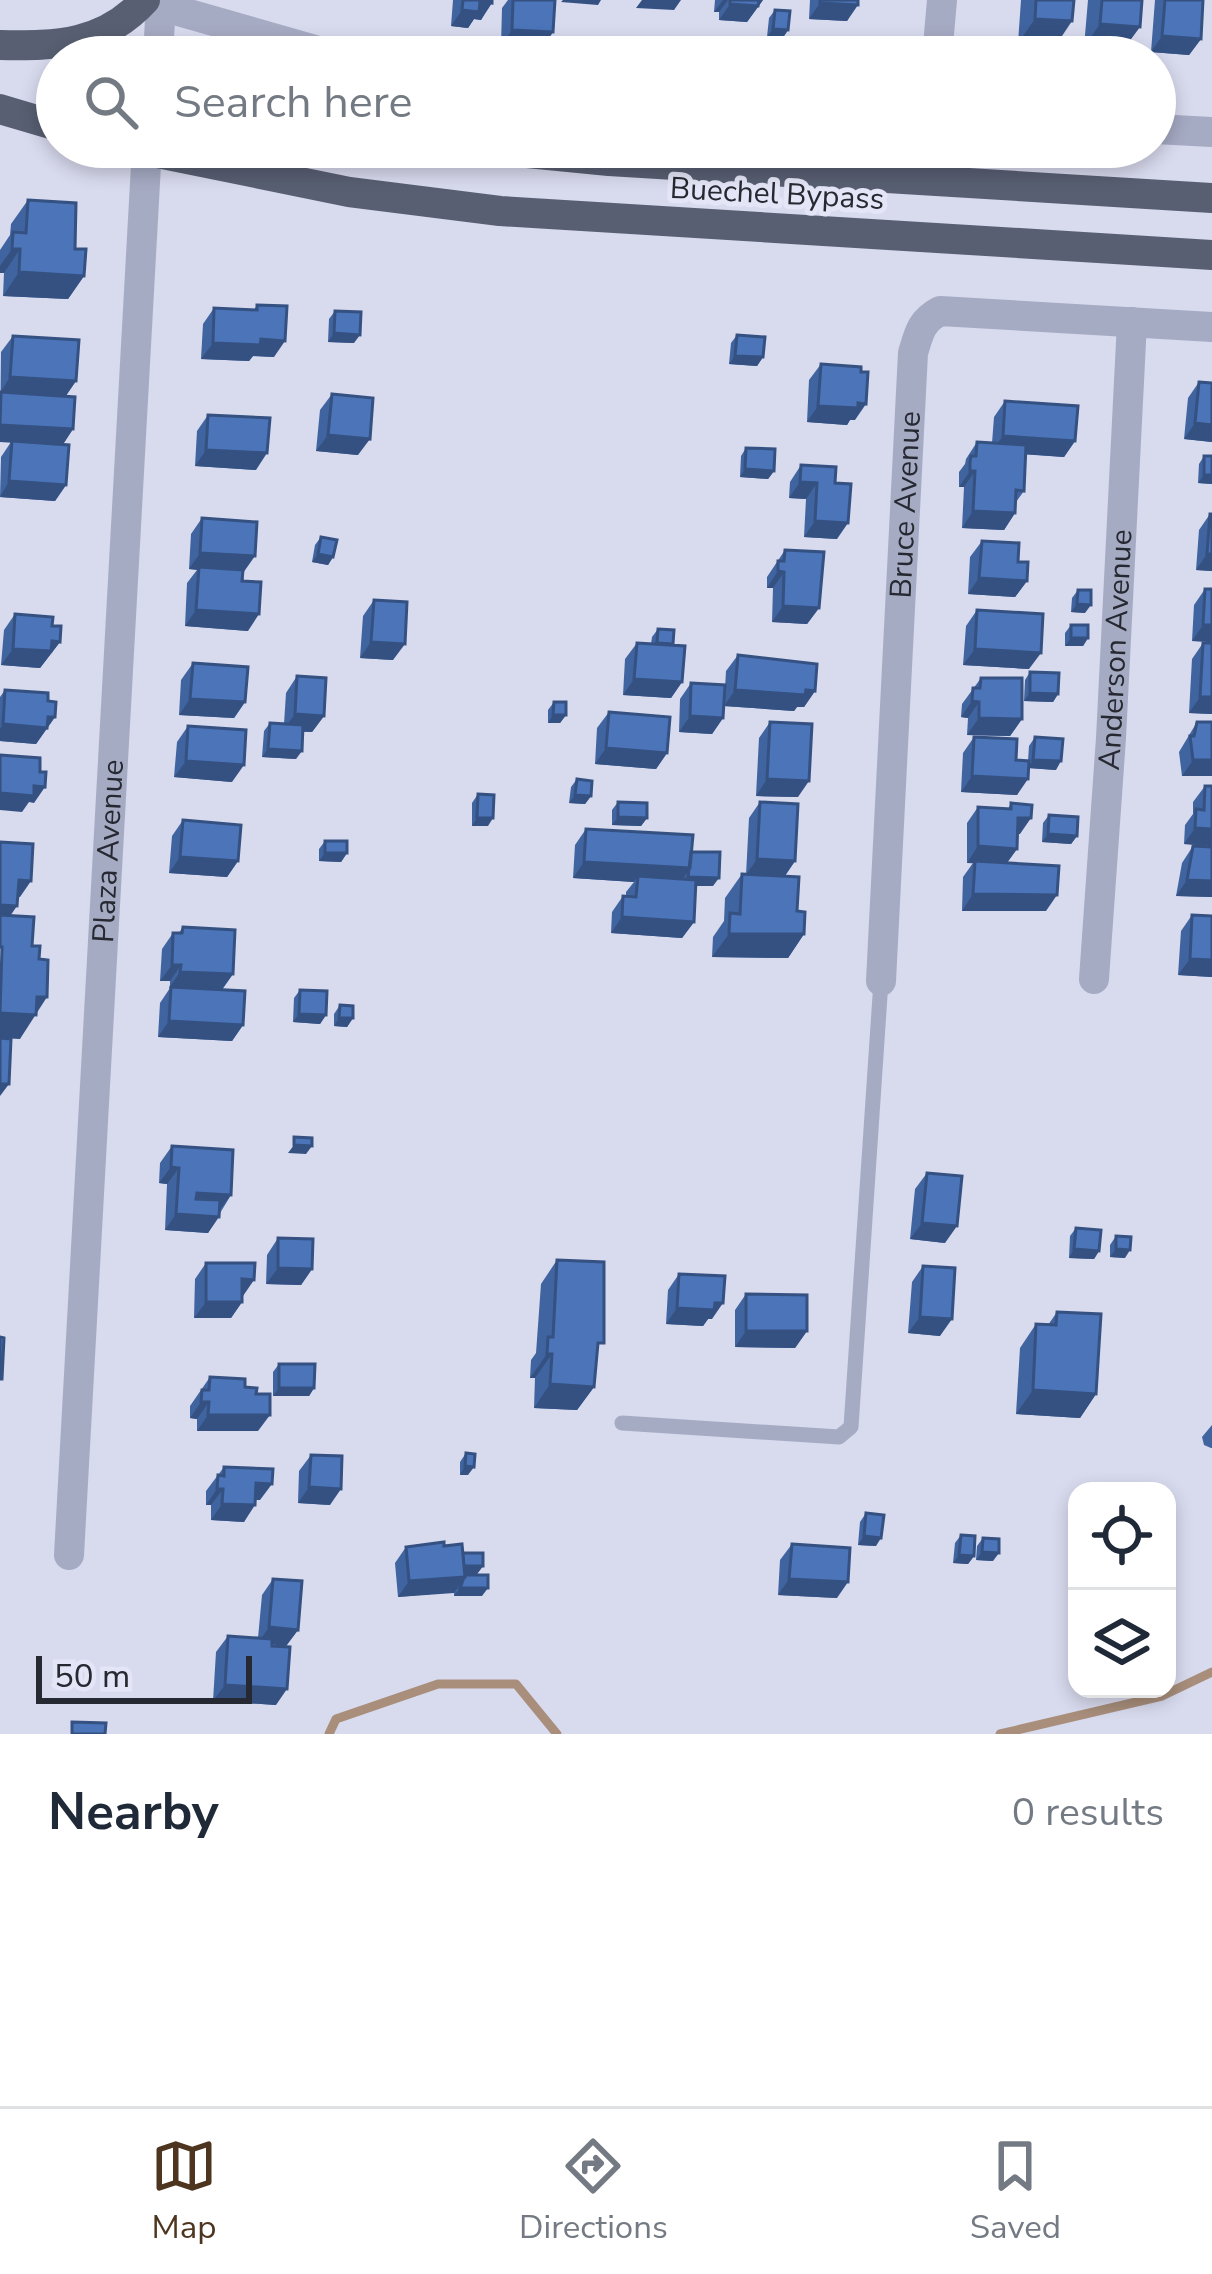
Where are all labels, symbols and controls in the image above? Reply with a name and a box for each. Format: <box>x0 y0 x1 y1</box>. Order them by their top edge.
search box <box>36 36 1176 168</box>
icon: search <box>78 69 144 135</box>
text: Search here <box>174 72 413 133</box>
street label: Buechel Bypass <box>669 168 885 220</box>
street label: Bruce Avenue <box>880 410 931 599</box>
street label: Anderson Avenue <box>1088 528 1142 771</box>
street label: Plaza Avenue <box>82 758 134 944</box>
map controls <box>1068 1482 1176 1698</box>
button: locate <box>1068 1482 1176 1590</box>
button: layers <box>1068 1590 1176 1698</box>
scale bar <box>36 1650 252 1703</box>
text: 50 m <box>54 1654 130 1699</box>
text: Nearby <box>48 1777 219 1847</box>
text: 0 results <box>1012 1786 1164 1839</box>
tab: Map <box>151 2133 217 2250</box>
tab: Directions <box>519 2133 668 2250</box>
tab: Saved <box>970 2133 1061 2250</box>

